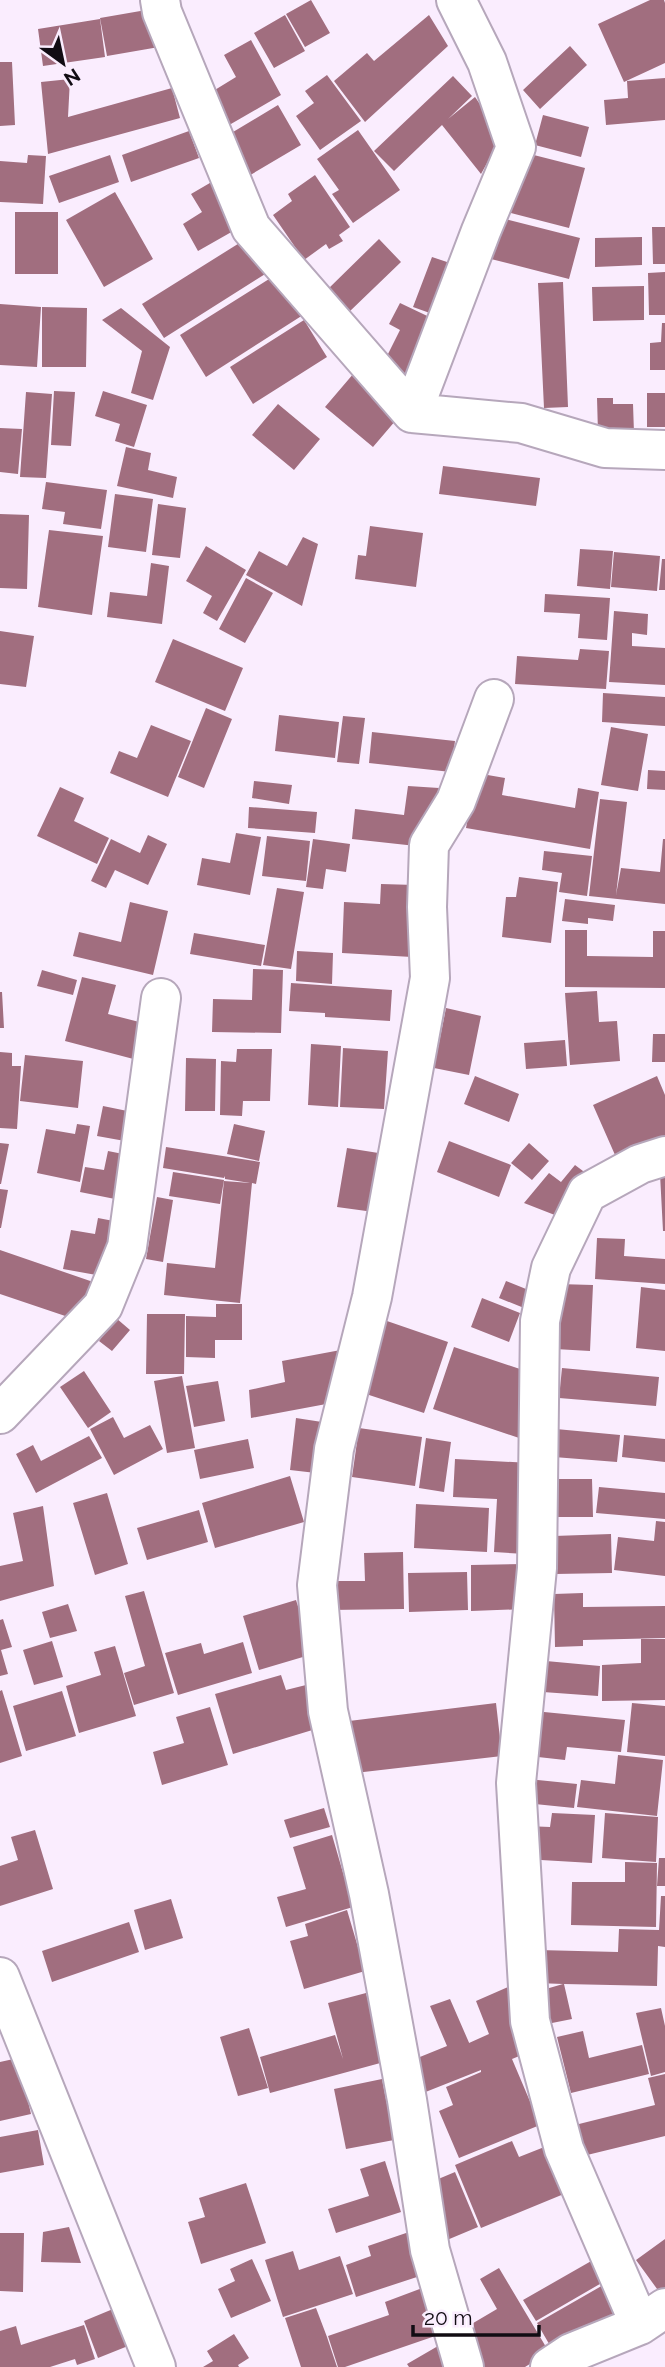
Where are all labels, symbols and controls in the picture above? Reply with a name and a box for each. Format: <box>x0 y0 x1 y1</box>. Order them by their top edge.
north arrow <box>28 28 98 98</box>
text: N <box>60 64 84 90</box>
scale bar <box>413 2294 539 2338</box>
text: 20 m <box>424 2305 472 2330</box>

